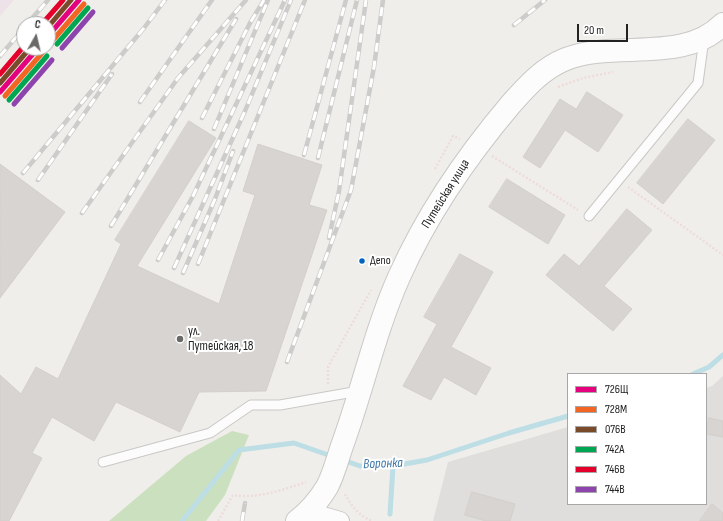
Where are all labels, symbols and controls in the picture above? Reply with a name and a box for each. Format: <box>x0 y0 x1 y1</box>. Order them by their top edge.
north arrow <box>16 16 56 56</box>
scale bar <box>579 16 630 42</box>
text: С <box>34 18 41 31</box>
text: 20 m <box>584 23 604 38</box>
street label: Путейская улица <box>419 157 473 231</box>
place label: Депо <box>370 254 391 268</box>
marker: Депо <box>357 256 367 266</box>
place label: ул. Путейская, 18 <box>188 324 254 355</box>
marker: ул. Путейская, 18 <box>175 334 185 344</box>
legend <box>567 373 707 505</box>
text: 726Щ <box>605 382 628 397</box>
text: 728М <box>605 402 627 417</box>
text: 076В <box>605 422 626 437</box>
text: 742А <box>605 442 624 457</box>
water label: Воронка <box>363 455 403 473</box>
text: 746В <box>605 462 625 477</box>
text: 744В <box>605 482 625 497</box>

